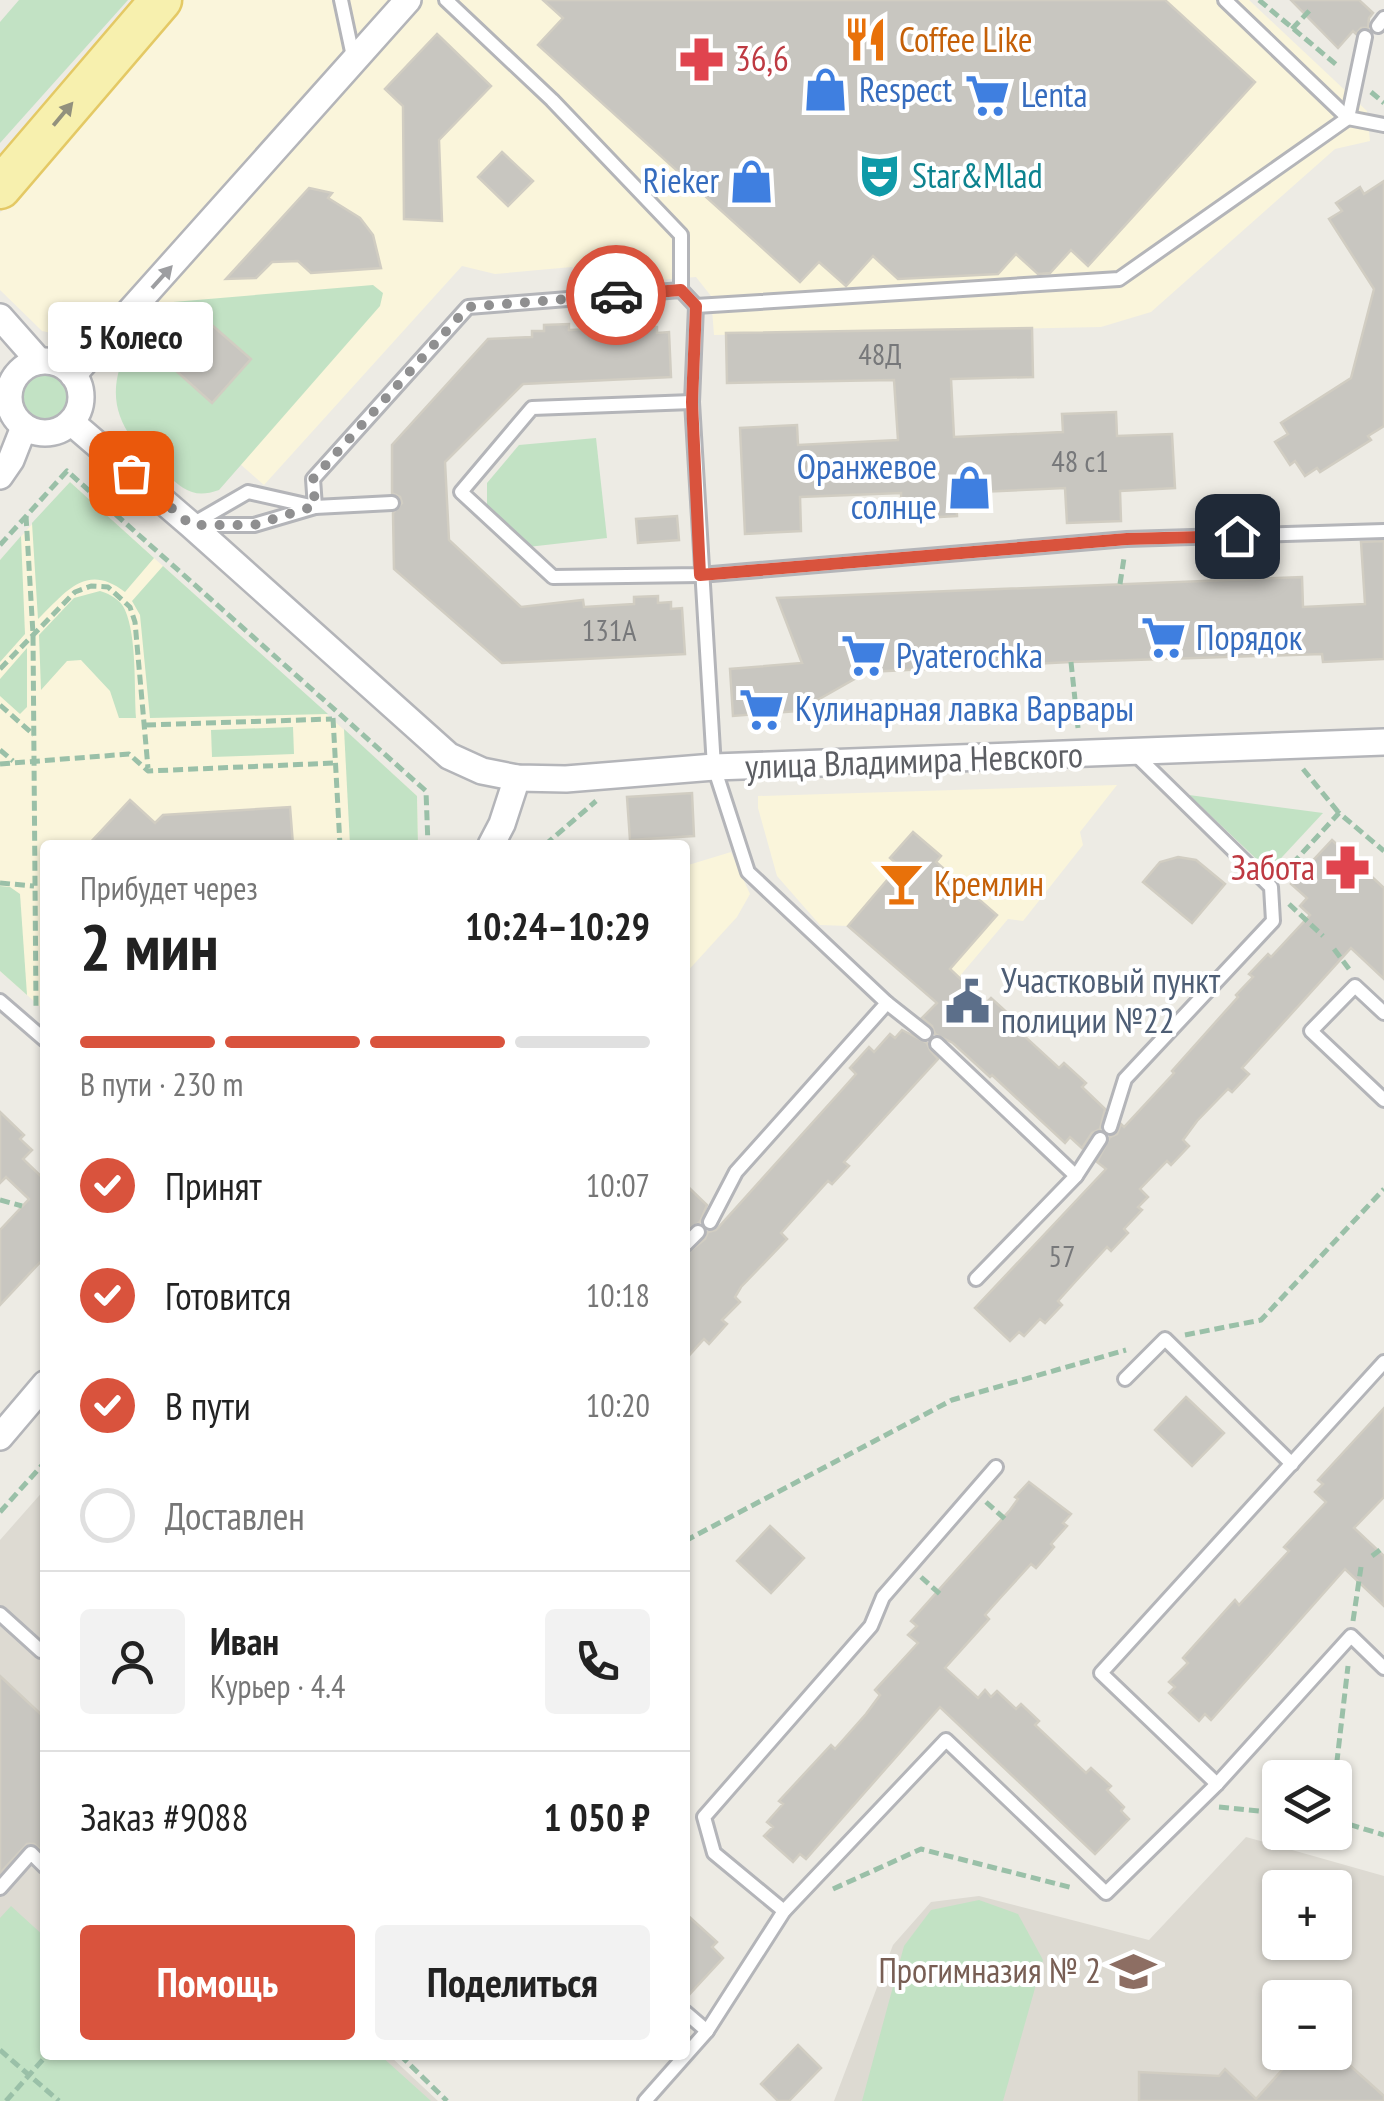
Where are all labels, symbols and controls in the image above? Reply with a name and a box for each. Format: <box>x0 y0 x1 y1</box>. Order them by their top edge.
restaurant icon: Coffee Like <box>842 16 890 64</box>
place label: Coffee Like <box>899 16 1032 62</box>
pharmacy icon: 36,6 <box>678 35 726 83</box>
place label: 36,6 <box>735 35 789 81</box>
shop icon: Respect <box>802 66 850 114</box>
place label: Respect <box>859 66 953 112</box>
supermarket icon: Lenta <box>964 71 1012 119</box>
place label: Lenta <box>1021 71 1087 117</box>
one-way arrow <box>52 102 74 127</box>
theatre icon: Star&Mlad <box>855 152 903 200</box>
place label: Star&Mlad <box>912 152 1043 198</box>
place label: Rieker <box>643 157 719 203</box>
shop icon: Rieker <box>728 157 776 205</box>
courier <box>566 245 666 345</box>
one-way arrow <box>151 265 173 290</box>
icon: car <box>589 268 644 323</box>
callout: 5 Колесо <box>48 303 214 373</box>
text: 5 Колесо <box>78 316 183 358</box>
house number: 48Д <box>858 334 902 373</box>
pin <box>89 431 174 516</box>
house number: 48 с1 <box>1051 441 1109 480</box>
place label: Оранжевое солнце <box>797 443 937 529</box>
icon: bag <box>104 446 159 501</box>
shop icon: Оранжевое солнце <box>946 463 994 511</box>
pin <box>1195 494 1280 579</box>
icon: home <box>1210 509 1265 564</box>
house number: 131А <box>582 610 637 649</box>
supermarket icon: Порядок <box>1139 614 1187 662</box>
place label: Порядок <box>1196 614 1303 660</box>
supermarket icon: Pyaterochka <box>839 632 887 680</box>
place label: Pyaterochka <box>896 632 1043 678</box>
supermarket icon: Кулинарная лавка Варвары <box>738 685 786 733</box>
place label: Кулинарная лавка Варвары <box>795 685 1134 731</box>
street label: улица Владимира Невского <box>744 731 1084 789</box>
place label: Забота <box>1231 844 1315 890</box>
pharmacy icon: Забота <box>1324 844 1372 892</box>
bar icon: Кремлин <box>877 860 925 908</box>
place label: Кремлин <box>934 860 1044 906</box>
text: Прибудет через <box>80 867 258 909</box>
text: 10:24–10:29 <box>465 901 650 950</box>
text: 2 мин <box>80 904 219 988</box>
place label: Участковый пункт полиции №22 <box>1001 957 1221 1043</box>
public building icon: Участковый пункт полиции №22 <box>944 977 992 1025</box>
text: В пути · 230 m <box>80 1063 243 1105</box>
icon: check <box>80 1158 135 1213</box>
text: Принят <box>165 1161 262 1210</box>
text: 10:07 <box>586 1164 650 1206</box>
house number: 57 <box>1049 1236 1076 1275</box>
icon: check <box>80 1268 135 1323</box>
text: Готовится <box>165 1271 291 1320</box>
text: 10:18 <box>586 1274 650 1316</box>
icon: check <box>80 1378 135 1433</box>
text: В пути <box>165 1381 251 1430</box>
text: 10:20 <box>586 1384 650 1426</box>
text: Доставлен <box>165 1491 305 1540</box>
button: person <box>80 1609 185 1714</box>
button: phone <box>545 1609 650 1714</box>
text: Иван <box>210 1616 279 1665</box>
text: Курьер · 4.4 <box>210 1665 345 1707</box>
map controls <box>1262 1760 1352 2070</box>
button: layers <box>1262 1760 1352 1850</box>
text: Заказ #9088 <box>80 1792 249 1841</box>
text: 1 050 ₽ <box>544 1792 650 1841</box>
button: + <box>1262 1870 1352 1960</box>
button: Помощь <box>80 1925 355 2040</box>
button: Поделиться <box>375 1925 650 2040</box>
place label: Прогимназия № 2 <box>878 1947 1101 1993</box>
school or university icon: Прогимназия № 2 <box>1110 1947 1158 1995</box>
button: − <box>1262 1980 1352 2070</box>

